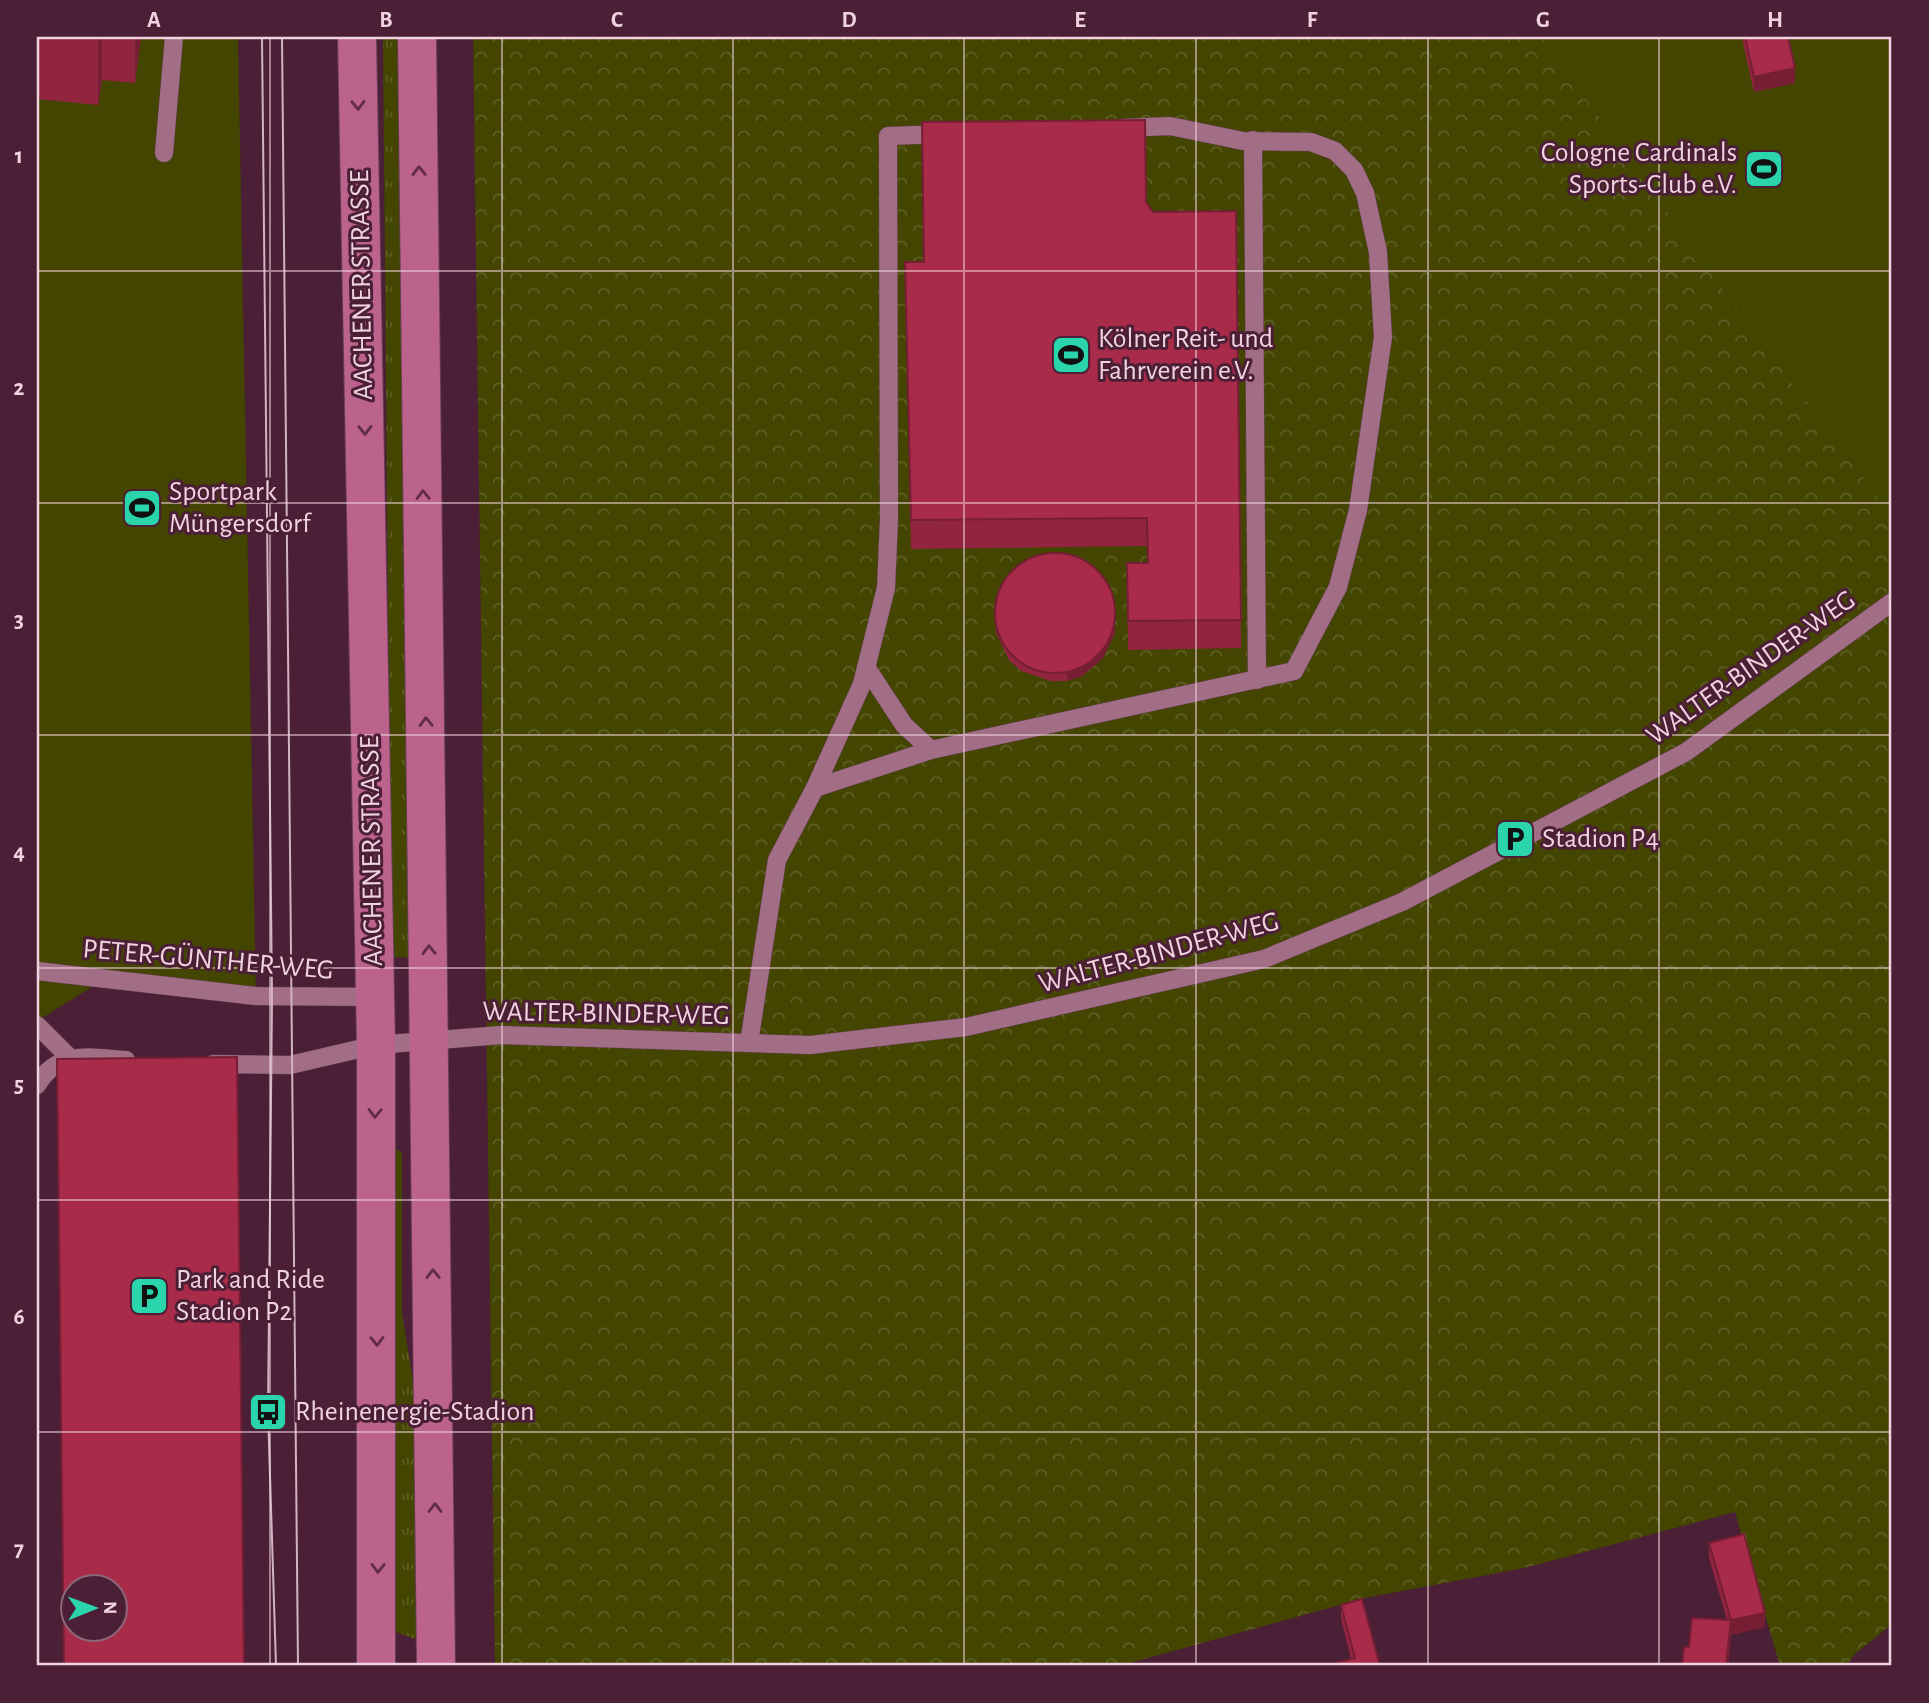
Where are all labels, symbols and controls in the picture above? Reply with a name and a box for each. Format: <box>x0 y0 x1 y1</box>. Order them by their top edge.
text: A <box>147 9 161 32</box>
text: B <box>379 9 393 32</box>
text: C <box>611 9 623 32</box>
text: D <box>841 9 857 32</box>
text: E <box>1074 9 1086 32</box>
text: F <box>1307 9 1318 32</box>
text: G <box>1536 9 1550 32</box>
text: H <box>1767 9 1783 32</box>
one-way arrow <box>351 100 366 111</box>
place label: Cologne Cardinals Sports-Club e.V. <box>1541 139 1737 199</box>
text: 1 <box>15 145 23 168</box>
sports icon: Cologne Cardinals Sports-Club e.V. <box>1743 148 1785 190</box>
one-way arrow <box>411 165 427 176</box>
street label: AACHENER STRASSE <box>346 170 378 400</box>
place label: Kölner Reit- und Fahrverein e.V. <box>1098 325 1273 385</box>
sports icon: Kölner Reit- und Fahrverein e.V. <box>1050 334 1092 376</box>
text: 2 <box>14 377 25 400</box>
one-way arrow <box>357 425 372 436</box>
place label: Sportpark Müngersdorf <box>169 478 312 538</box>
sports icon: Sportpark Müngersdorf <box>121 487 163 529</box>
one-way arrow <box>415 489 431 500</box>
street label: WALTER-BINDER-WEG <box>1642 586 1860 750</box>
text: 3 <box>14 609 24 632</box>
one-way arrow <box>419 717 434 728</box>
street label: AACHENER STRASSE <box>356 736 388 966</box>
parking icon: Stadion P4 <box>1494 818 1536 860</box>
place label: Stadion P4 <box>1542 825 1659 853</box>
text: 4 <box>13 841 25 864</box>
street label: WALTER-BINDER-WEG <box>1036 907 1282 999</box>
street label: PETER-GÜNTHER-WEG <box>81 933 335 985</box>
one-way arrow <box>422 944 437 955</box>
street label: WALTER-BINDER-WEG <box>482 998 730 1030</box>
text: 5 <box>14 1074 24 1097</box>
one-way arrow <box>368 1108 383 1119</box>
place label: Park and Ride Stadion P2 <box>176 1266 325 1326</box>
one-way arrow <box>425 1268 441 1279</box>
parking icon: Park and Ride Stadion P2 <box>128 1275 170 1317</box>
text: 6 <box>13 1306 25 1329</box>
one-way arrow <box>369 1336 384 1347</box>
bus stop icon: Rheinenergie-Stadion <box>247 1391 289 1433</box>
place label: Rheinenergie-Stadion <box>295 1398 534 1426</box>
one-way arrow <box>427 1503 443 1513</box>
text: 7 <box>14 1538 24 1561</box>
one-way arrow <box>370 1563 385 1574</box>
north arrow <box>60 1574 130 1644</box>
text: N <box>100 1601 119 1615</box>

